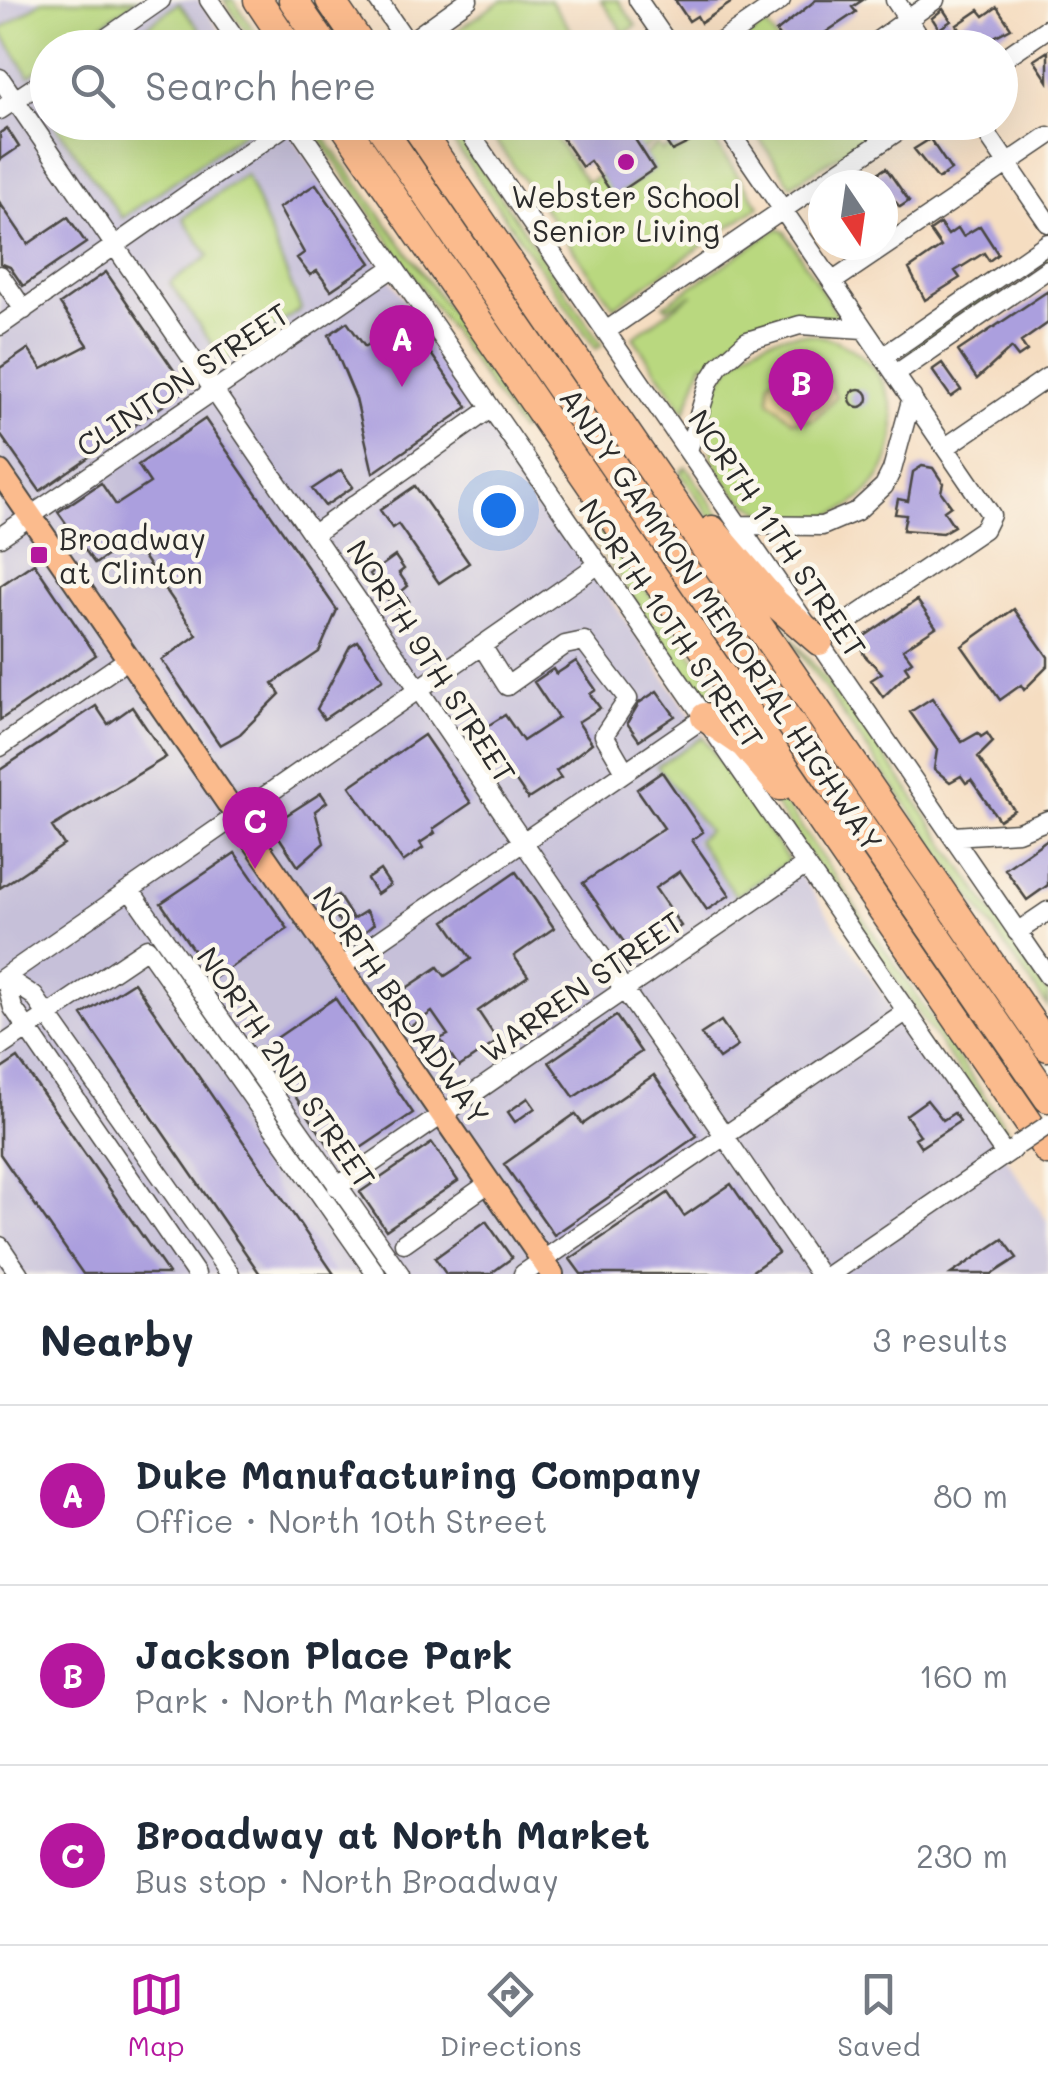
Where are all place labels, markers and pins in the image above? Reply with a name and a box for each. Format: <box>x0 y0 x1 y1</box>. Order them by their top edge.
marker: Webster School Senior Living <box>615 151 637 173</box>
place label: Webster School Senior Living <box>511 176 741 250</box>
pin: A <box>370 304 434 387</box>
pin: B <box>768 348 834 431</box>
place label: Broadway at Clinton <box>59 518 206 592</box>
marker: Broadway at Clinton <box>28 544 50 566</box>
pin: C <box>222 786 288 869</box>

